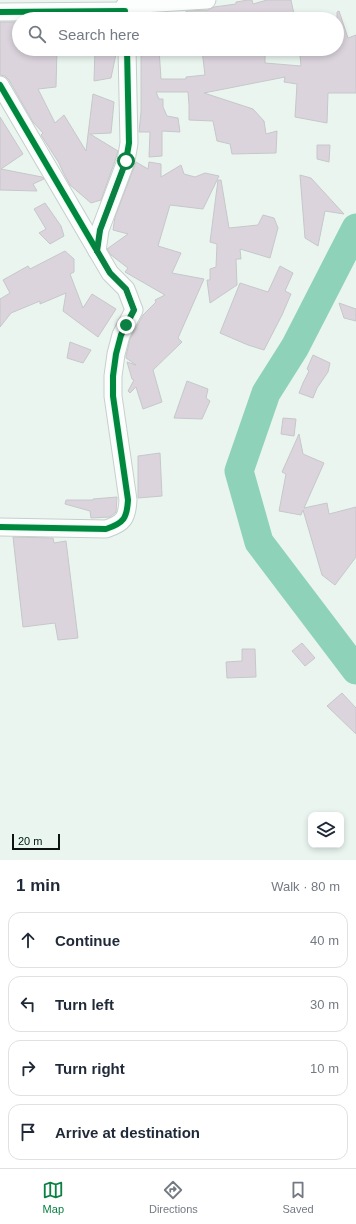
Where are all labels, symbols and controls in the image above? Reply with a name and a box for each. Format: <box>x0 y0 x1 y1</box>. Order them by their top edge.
search box <box>12 12 344 56</box>
icon: search <box>26 23 48 45</box>
text: Search here <box>58 26 140 43</box>
route start <box>117 152 135 170</box>
route end <box>117 316 135 334</box>
map controls <box>308 812 344 848</box>
button: layers <box>308 812 344 848</box>
scale bar <box>12 832 60 851</box>
text: 20 m <box>18 835 42 847</box>
text: 1 min <box>16 876 60 895</box>
text: Walk · 80 m <box>271 879 340 894</box>
icon: ahead <box>17 929 39 951</box>
text: Continue <box>55 932 120 949</box>
text: 40 m <box>310 933 339 948</box>
icon: left <box>17 993 39 1015</box>
text: Turn left <box>55 996 114 1013</box>
text: 30 m <box>310 997 339 1012</box>
icon: right <box>17 1057 39 1079</box>
text: Turn right <box>55 1060 125 1077</box>
text: 10 m <box>310 1061 339 1076</box>
icon: arrive <box>17 1121 39 1143</box>
text: Arrive at destination <box>55 1124 200 1141</box>
tab: Map <box>42 1179 64 1215</box>
tab: Directions <box>149 1179 198 1215</box>
tab: Saved <box>282 1179 314 1215</box>

